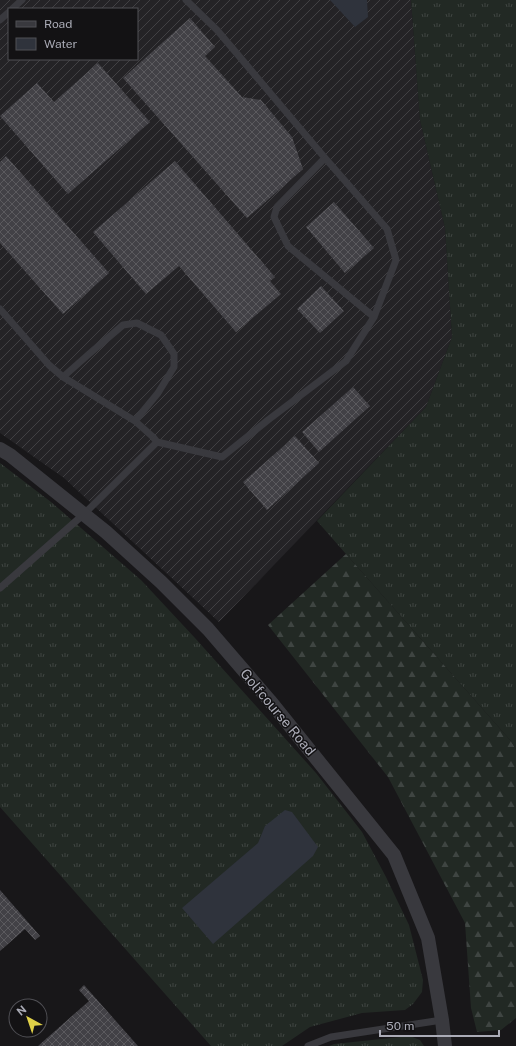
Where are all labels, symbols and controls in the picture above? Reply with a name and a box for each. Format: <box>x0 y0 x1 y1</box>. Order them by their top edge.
legend <box>8 8 138 60</box>
text: Road <box>44 17 72 31</box>
text: Water <box>44 37 78 51</box>
street label: Golfcourse Road <box>237 665 319 759</box>
north arrow <box>8 998 48 1038</box>
text: N <box>14 1003 29 1018</box>
scale bar <box>380 1012 499 1038</box>
text: 50 m <box>386 1019 414 1033</box>

